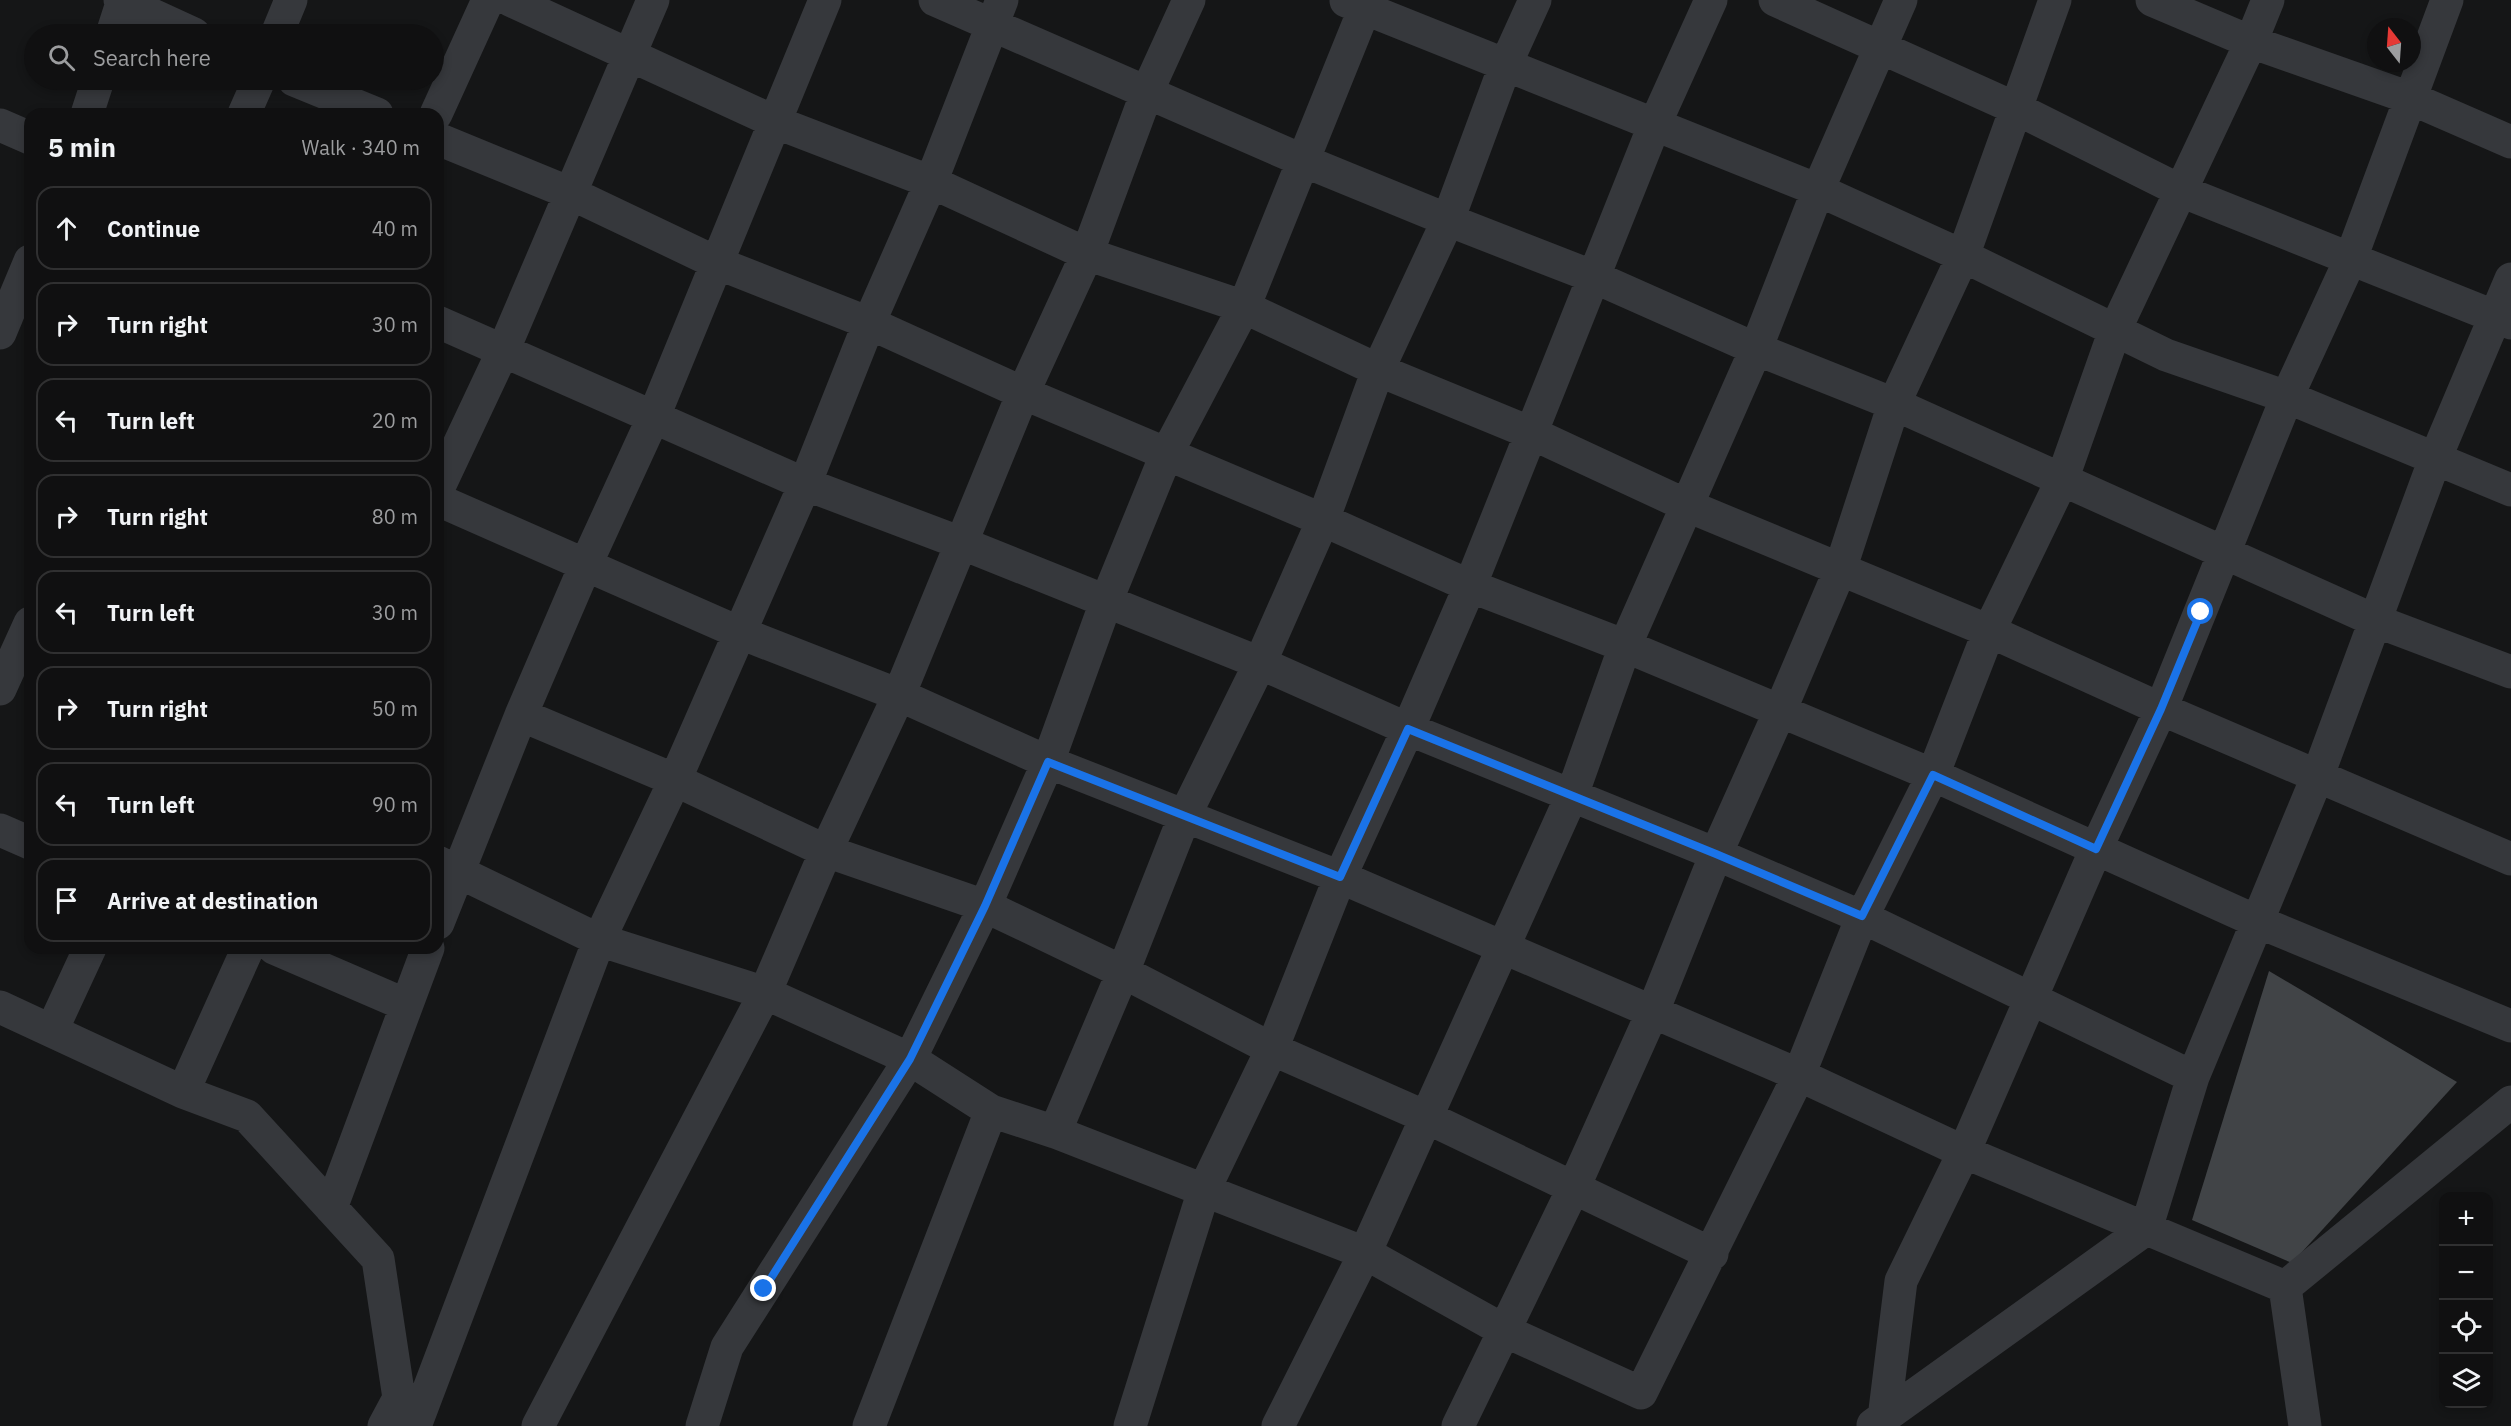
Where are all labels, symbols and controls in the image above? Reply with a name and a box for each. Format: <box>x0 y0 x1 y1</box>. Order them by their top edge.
north arrow <box>2367 18 2421 72</box>
search box <box>24 24 444 90</box>
icon: search <box>45 41 78 74</box>
text: Search here <box>93 43 211 72</box>
text: 5 min <box>48 130 116 164</box>
text: Walk · 340 m <box>302 134 420 161</box>
icon: ahead <box>50 212 83 245</box>
text: Continue <box>107 214 200 243</box>
text: 40 m <box>372 215 418 242</box>
icon: right <box>50 308 83 341</box>
text: Turn right <box>107 310 208 339</box>
text: 30 m <box>372 311 418 338</box>
icon: left <box>50 404 83 437</box>
text: Turn left <box>107 406 195 435</box>
text: 20 m <box>372 407 418 434</box>
icon: right <box>50 500 83 533</box>
text: Turn right <box>107 502 208 531</box>
text: 80 m <box>372 503 418 530</box>
icon: left <box>50 596 83 629</box>
text: Turn left <box>107 598 195 627</box>
route start <box>2187 598 2213 624</box>
text: 30 m <box>372 599 418 626</box>
icon: right <box>50 692 83 725</box>
text: Turn right <box>107 694 208 723</box>
text: 50 m <box>372 695 418 722</box>
icon: left <box>50 788 83 821</box>
text: Turn left <box>107 790 195 819</box>
text: 90 m <box>372 791 418 818</box>
icon: arrive <box>50 884 83 917</box>
text: Arrive at destination <box>107 886 318 915</box>
map controls <box>2439 1192 2493 1408</box>
button: + <box>2439 1192 2493 1246</box>
button: − <box>2439 1246 2493 1300</box>
route end <box>750 1275 776 1301</box>
button: locate <box>2439 1300 2493 1354</box>
button: layers <box>2439 1354 2493 1408</box>

